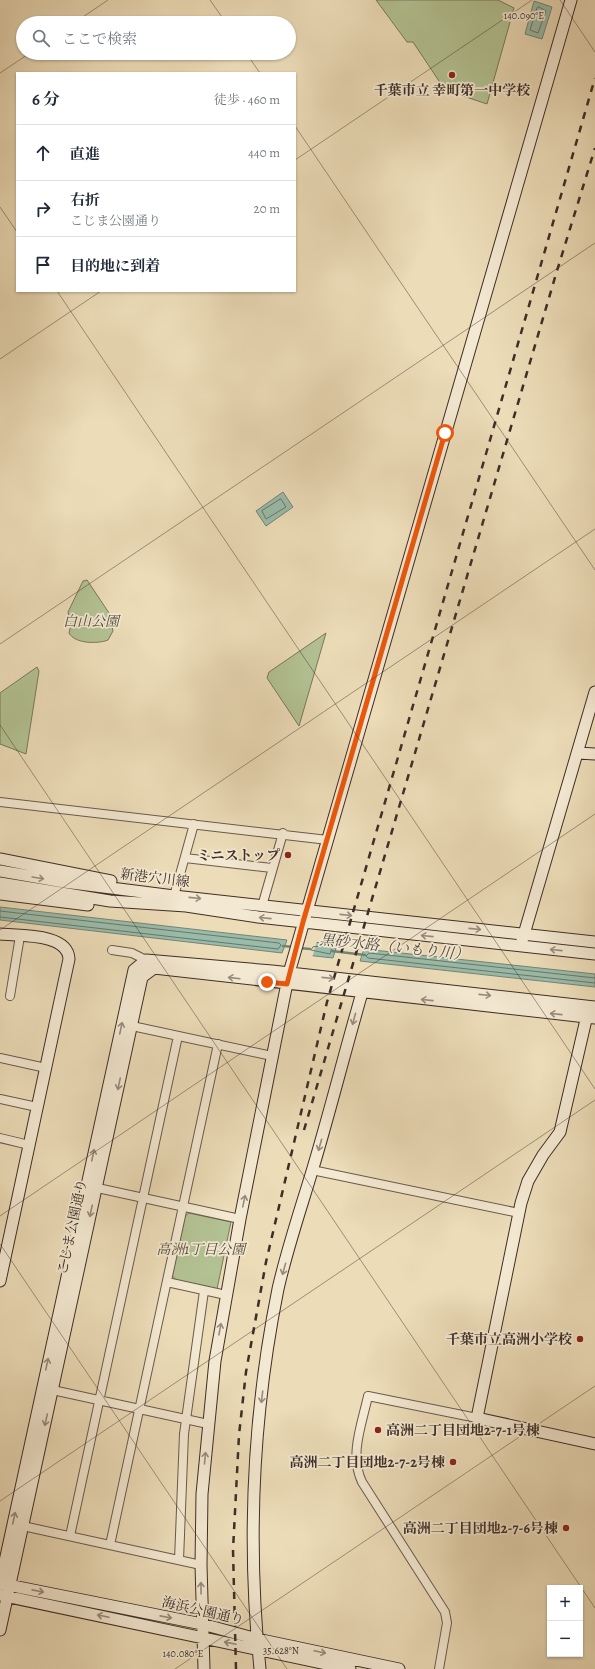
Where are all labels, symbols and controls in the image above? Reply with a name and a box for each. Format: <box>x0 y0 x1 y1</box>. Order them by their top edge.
text: 140.090°E <box>504 9 544 22</box>
search box <box>16 16 296 60</box>
icon: search <box>30 27 52 49</box>
text: ここで検索 <box>62 29 137 49</box>
marker: 千葉市立 幸町第一中学校 <box>447 70 457 80</box>
place label: 千葉市立 幸町第一中学校 <box>374 81 530 100</box>
text: 6 分 <box>32 88 60 111</box>
text: 徒歩 · 460 m <box>214 91 280 108</box>
icon: ahead <box>32 142 54 164</box>
text: 直進 <box>70 144 100 164</box>
text: 440 m <box>248 144 280 161</box>
text: 右折 <box>70 190 100 210</box>
icon: right <box>32 198 54 220</box>
text: 20 m <box>254 200 280 217</box>
text: こじま公園通り <box>70 212 161 229</box>
icon: arrive <box>32 254 54 276</box>
text: 目的地に到着 <box>70 256 160 276</box>
route start <box>436 424 454 442</box>
park label: 白山公園 <box>63 612 121 631</box>
place label: ミニストップ <box>196 846 280 865</box>
marker: ミニストップ <box>283 850 293 860</box>
street label: 新港穴川線 <box>119 864 191 892</box>
one-way arrow <box>31 874 44 882</box>
one-way arrow <box>188 894 201 902</box>
one-way arrow <box>339 911 352 919</box>
one-way arrow <box>258 914 271 922</box>
one-way arrow <box>468 925 481 933</box>
water label: 黒砂水路（いもり川） <box>318 929 470 965</box>
one-way arrow <box>421 932 434 939</box>
one-way arrow <box>550 946 563 954</box>
route end <box>258 973 276 991</box>
one-way arrow <box>228 974 241 982</box>
one-way arrow <box>321 974 334 981</box>
one-way arrow <box>478 991 491 999</box>
one-way arrow <box>421 996 434 1003</box>
one-way arrow <box>550 1010 563 1018</box>
one-way arrow <box>350 1012 358 1025</box>
one-way arrow <box>118 1022 126 1035</box>
one-way arrow <box>115 1077 123 1090</box>
one-way arrow <box>316 1138 323 1151</box>
one-way arrow <box>90 1149 98 1162</box>
street label: こじま公園通り <box>53 1177 91 1277</box>
one-way arrow <box>240 1195 248 1208</box>
one-way arrow <box>87 1204 95 1217</box>
park label: 高洲1丁目公園 <box>157 1240 247 1259</box>
one-way arrow <box>280 1263 287 1276</box>
one-way arrow <box>217 1323 225 1336</box>
place label: 千葉市立高洲小学校 <box>446 1330 572 1349</box>
marker: 千葉市立高洲小学校 <box>575 1334 585 1344</box>
one-way arrow <box>44 1358 52 1371</box>
one-way arrow <box>258 1391 266 1404</box>
one-way arrow <box>42 1413 49 1426</box>
place label: 高洲二丁目団地2-7-1号棟 <box>386 1421 540 1440</box>
marker: 高洲二丁目団地2-7-1号棟 <box>373 1425 383 1435</box>
one-way arrow <box>201 1452 209 1465</box>
place label: 高洲二丁目団地2-7-2号棟 <box>290 1453 445 1472</box>
marker: 高洲二丁目団地2-7-2号棟 <box>448 1457 458 1467</box>
one-way arrow <box>11 1512 19 1525</box>
place label: 高洲二丁目団地2-7-6号棟 <box>403 1519 558 1538</box>
marker: 高洲二丁目団地2-7-6号棟 <box>561 1523 571 1533</box>
one-way arrow <box>197 1582 205 1595</box>
map controls <box>547 1585 583 1657</box>
button: + <box>547 1585 583 1621</box>
one-way arrow <box>31 1588 44 1596</box>
street label: 海浜公園通り <box>160 1592 246 1630</box>
one-way arrow <box>97 1612 110 1620</box>
one-way arrow <box>159 1614 172 1622</box>
button: − <box>547 1621 583 1657</box>
one-way arrow <box>224 1638 237 1646</box>
text: 35.628°N <box>263 1644 299 1657</box>
text: 140.080°E <box>163 1647 203 1660</box>
one-way arrow <box>313 1648 326 1656</box>

